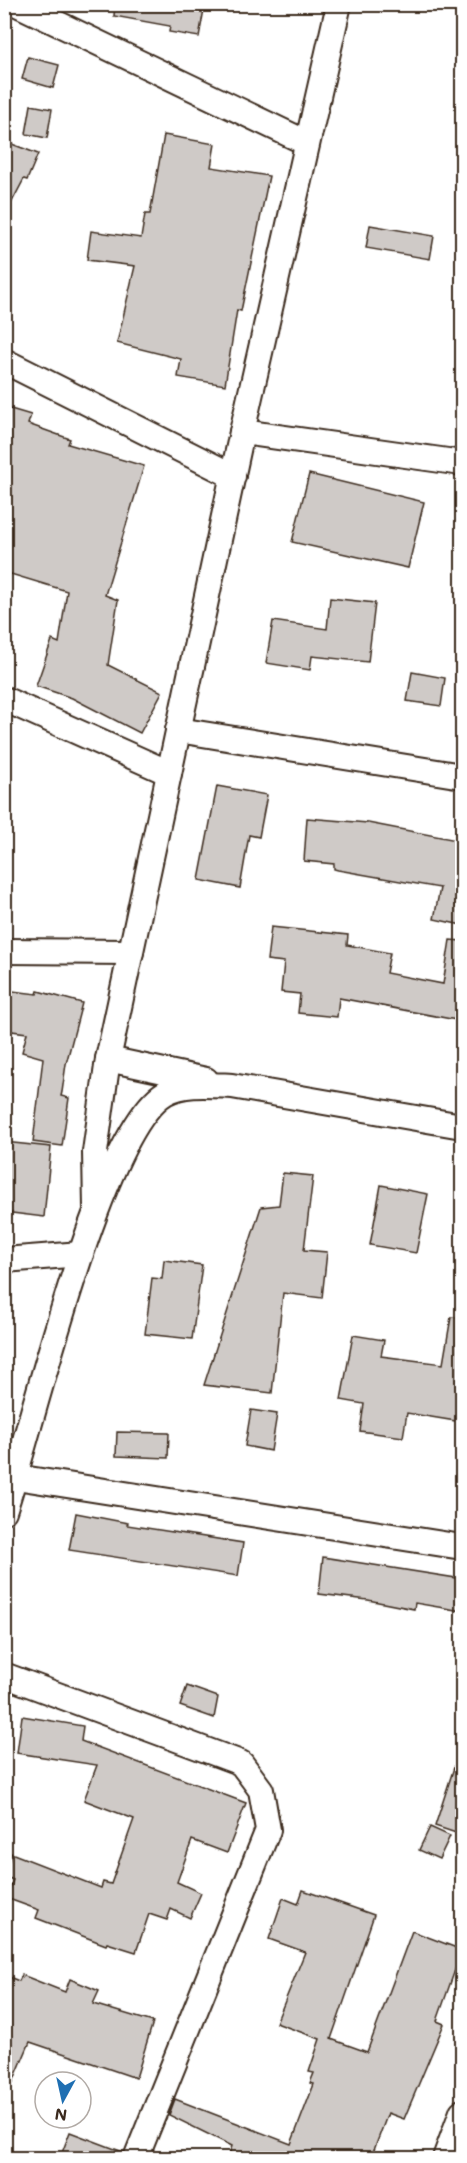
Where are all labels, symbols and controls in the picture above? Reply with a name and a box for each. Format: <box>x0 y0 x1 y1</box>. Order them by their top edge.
north arrow <box>33 2070 93 2130</box>
text: N <box>53 2104 68 2127</box>

